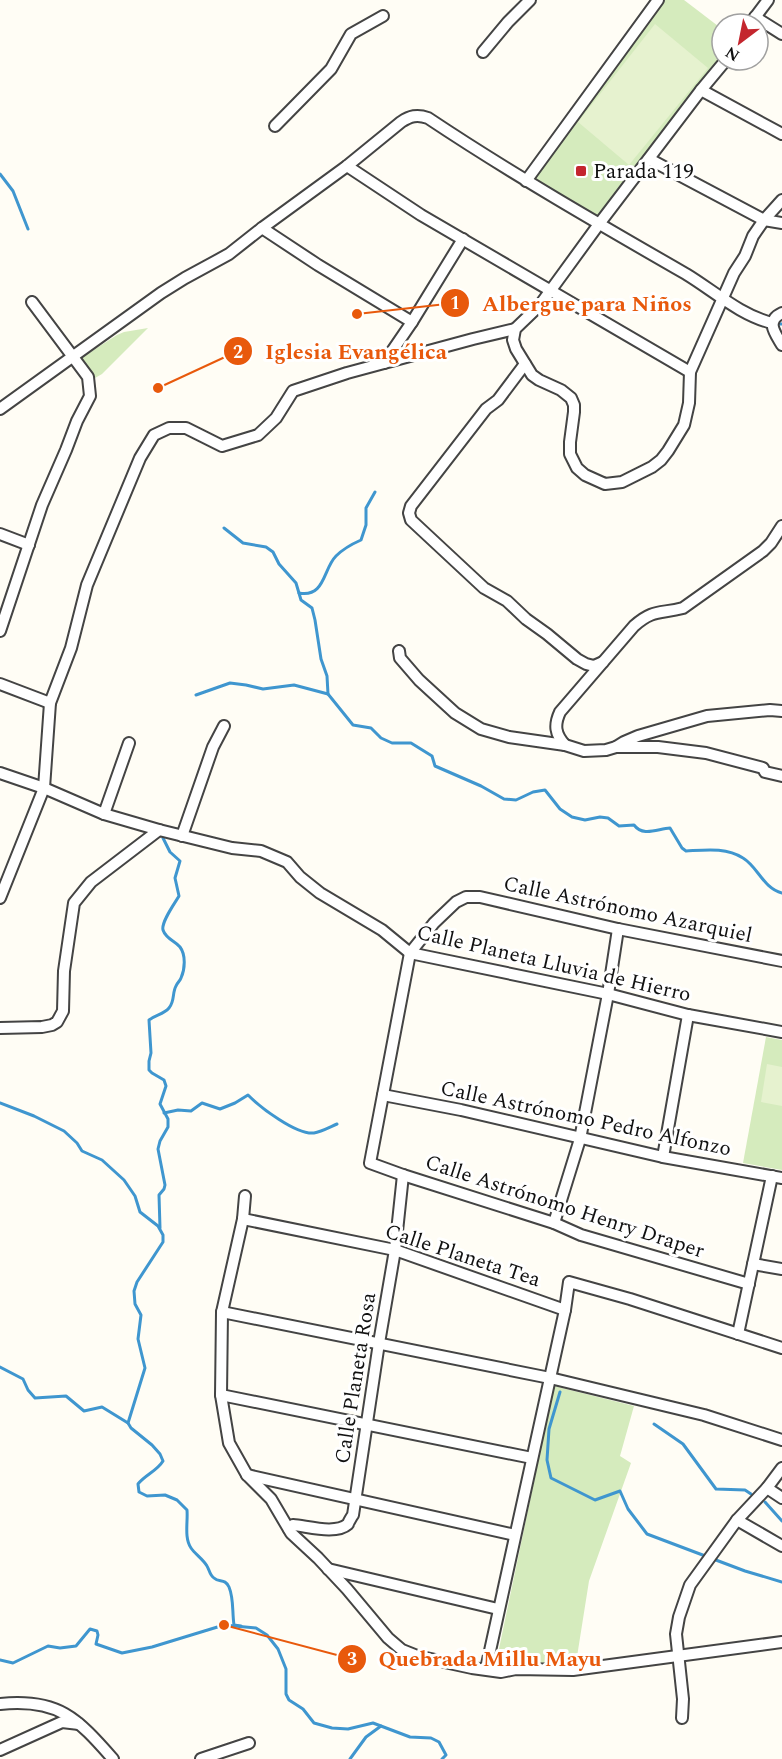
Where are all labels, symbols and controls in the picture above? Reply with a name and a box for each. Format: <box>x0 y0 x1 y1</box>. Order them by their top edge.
north arrow <box>710 12 770 72</box>
text: N <box>721 40 744 68</box>
place label: Parada 119 <box>593 156 694 188</box>
marker: Parada 119 <box>574 164 588 178</box>
callout: Albergue para Niños <box>440 283 704 323</box>
text: Albergue para Niños <box>482 288 692 321</box>
text: 1 <box>450 290 460 317</box>
callout: Iglesia Evangélica <box>223 331 459 371</box>
text: Iglesia Evangélica <box>265 336 448 369</box>
text: 2 <box>233 339 243 366</box>
street label: Calle Astrónomo Azarquiel <box>500 868 755 952</box>
street label: Calle Planeta Lluvia de Hierro <box>413 917 694 1011</box>
street label: Calle Astrónomo Pedro Alfonzo <box>437 1073 734 1165</box>
street label: Calle Astrónomo Henry Draper <box>421 1147 708 1267</box>
street label: Calle Planeta Tea <box>381 1216 545 1296</box>
street label: Calle Planeta Rosa <box>327 1290 385 1466</box>
callout: Quebrada Millu Mayu <box>337 1639 614 1679</box>
text: Quebrada Millu Mayu <box>378 1643 602 1676</box>
text: 3 <box>347 1646 357 1673</box>

